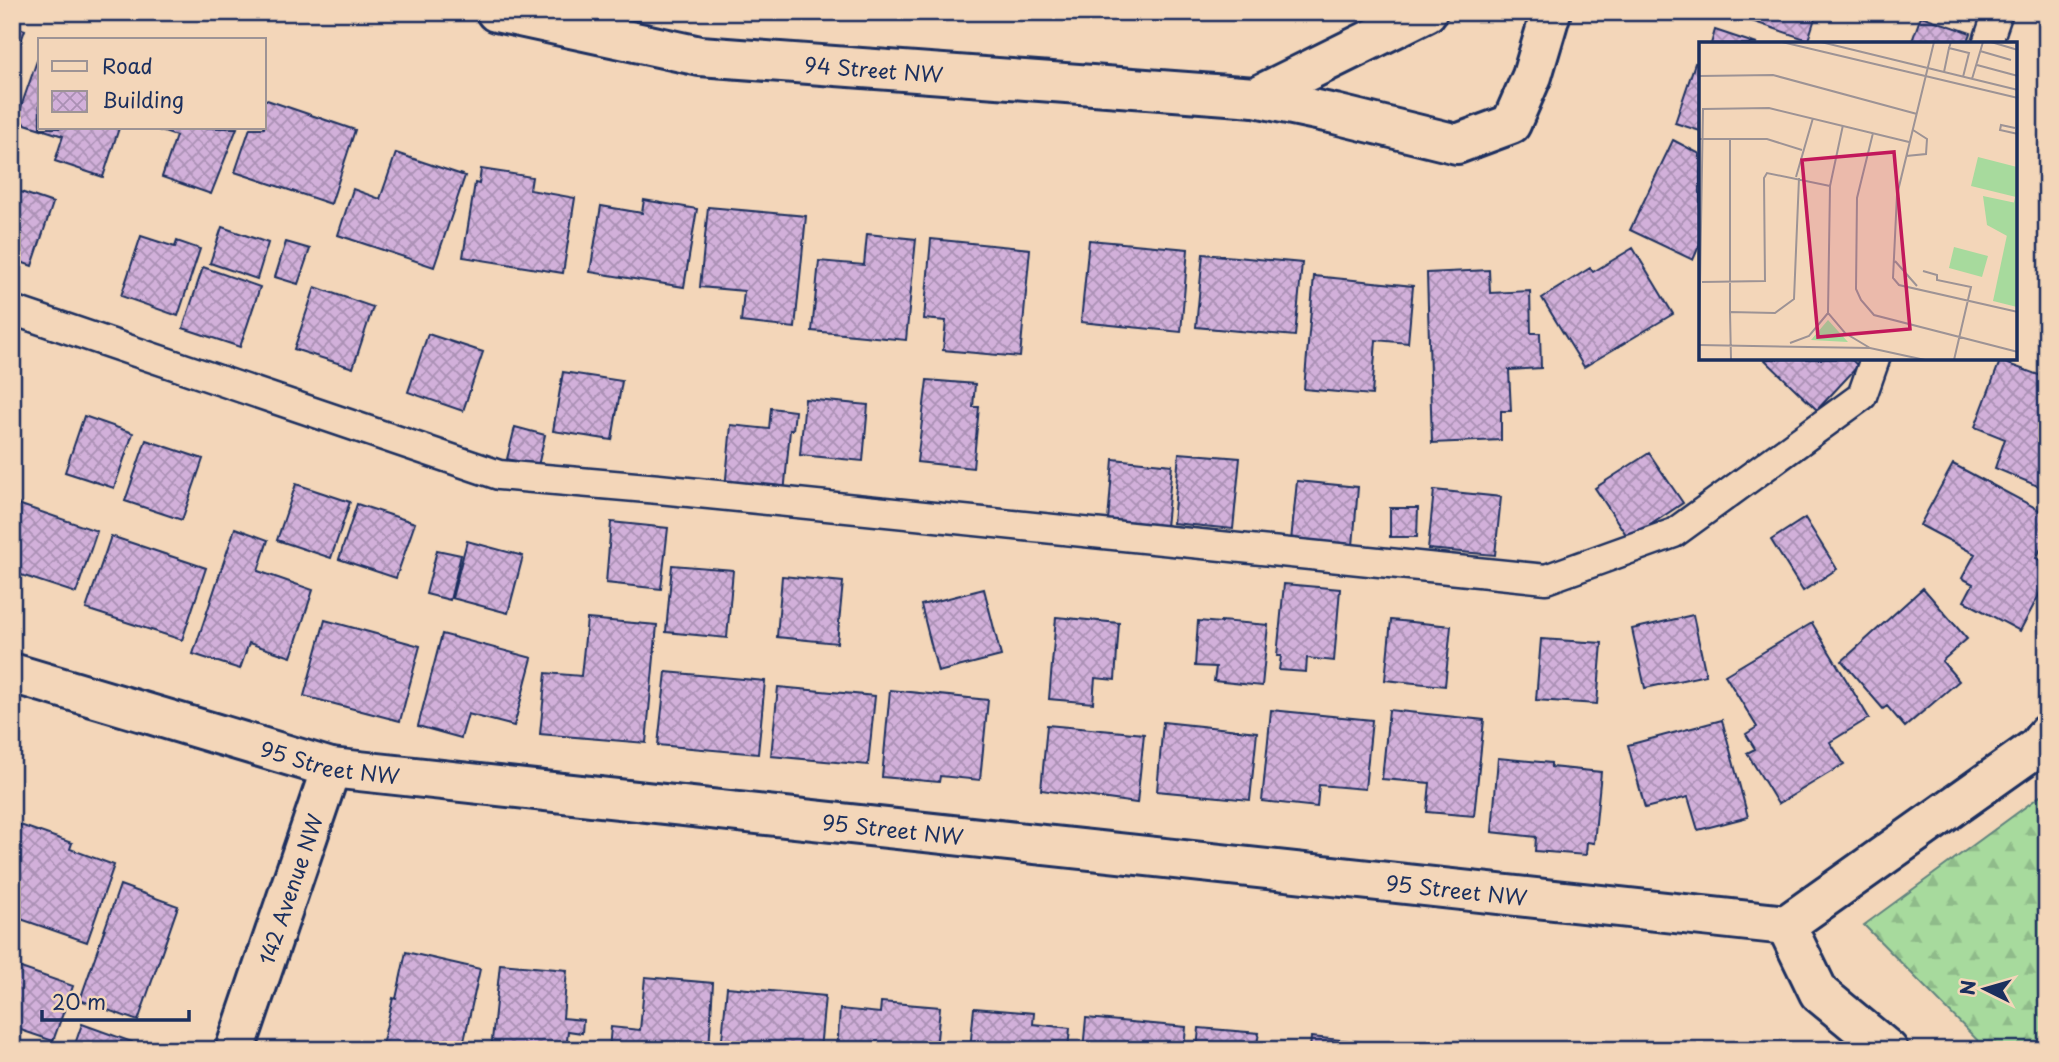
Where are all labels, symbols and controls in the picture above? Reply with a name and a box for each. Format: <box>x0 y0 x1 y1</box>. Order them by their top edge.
legend <box>38 38 266 130</box>
inset map <box>1699 42 2017 360</box>
street label: 94 Street NW <box>803 48 945 90</box>
text: Road <box>102 49 153 81</box>
text: Building <box>102 83 184 115</box>
street label: 95 Street NW <box>257 732 402 791</box>
street label: 95 Street NW <box>821 805 966 852</box>
street label: 142 Avenue NW <box>249 809 330 969</box>
street label: 95 Street NW <box>1384 866 1529 913</box>
north arrow <box>1951 954 2021 1024</box>
scale bar <box>42 978 189 1022</box>
text: N <box>1952 979 1982 996</box>
text: 20 m <box>52 985 106 1017</box>

